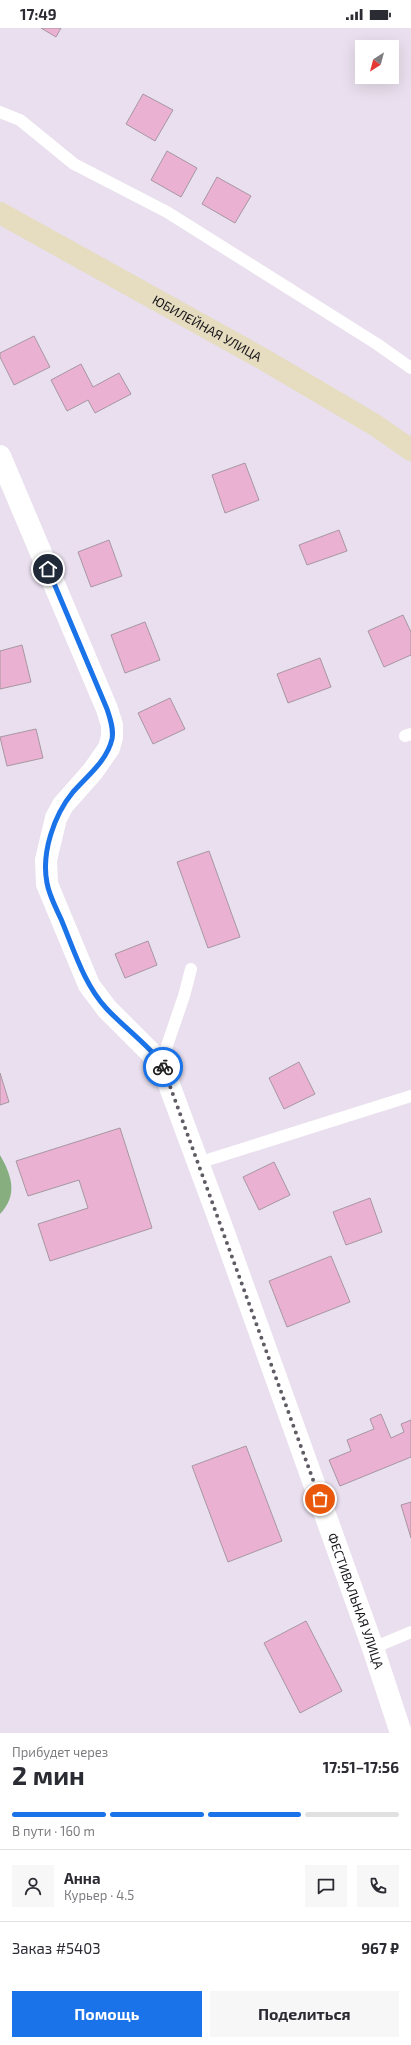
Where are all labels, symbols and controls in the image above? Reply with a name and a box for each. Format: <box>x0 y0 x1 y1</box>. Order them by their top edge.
text: 17:49 <box>20 5 57 23</box>
north arrow <box>355 40 399 84</box>
map controls <box>355 40 399 84</box>
street label: ЮБИЛЕЙНАЯ УЛИЦА <box>150 291 265 365</box>
pin <box>31 552 65 586</box>
icon: home <box>37 558 59 580</box>
courier <box>143 1047 183 1087</box>
icon: bike <box>152 1056 174 1078</box>
pin <box>303 1482 337 1516</box>
icon: bag <box>309 1488 331 1510</box>
street label: ФЕСТИВАЛЬНАЯ УЛИЦА <box>324 1531 387 1671</box>
text: Прибудет через <box>12 1744 108 1760</box>
text: 17:51–17:56 <box>323 1758 399 1776</box>
text: 2 мин <box>12 1759 85 1790</box>
text: В пути · 160 m <box>12 1823 95 1839</box>
button: person <box>12 1865 54 1907</box>
button: chat <box>305 1865 347 1907</box>
button: phone <box>357 1865 399 1907</box>
text: Анна <box>64 1869 101 1887</box>
text: Курьер · 4.5 <box>64 1887 134 1903</box>
text: Заказ #5403 <box>12 1939 101 1957</box>
text: 967 ₽ <box>361 1939 399 1957</box>
button: Помощь <box>12 1991 202 2037</box>
button: Поделиться <box>210 1991 399 2037</box>

